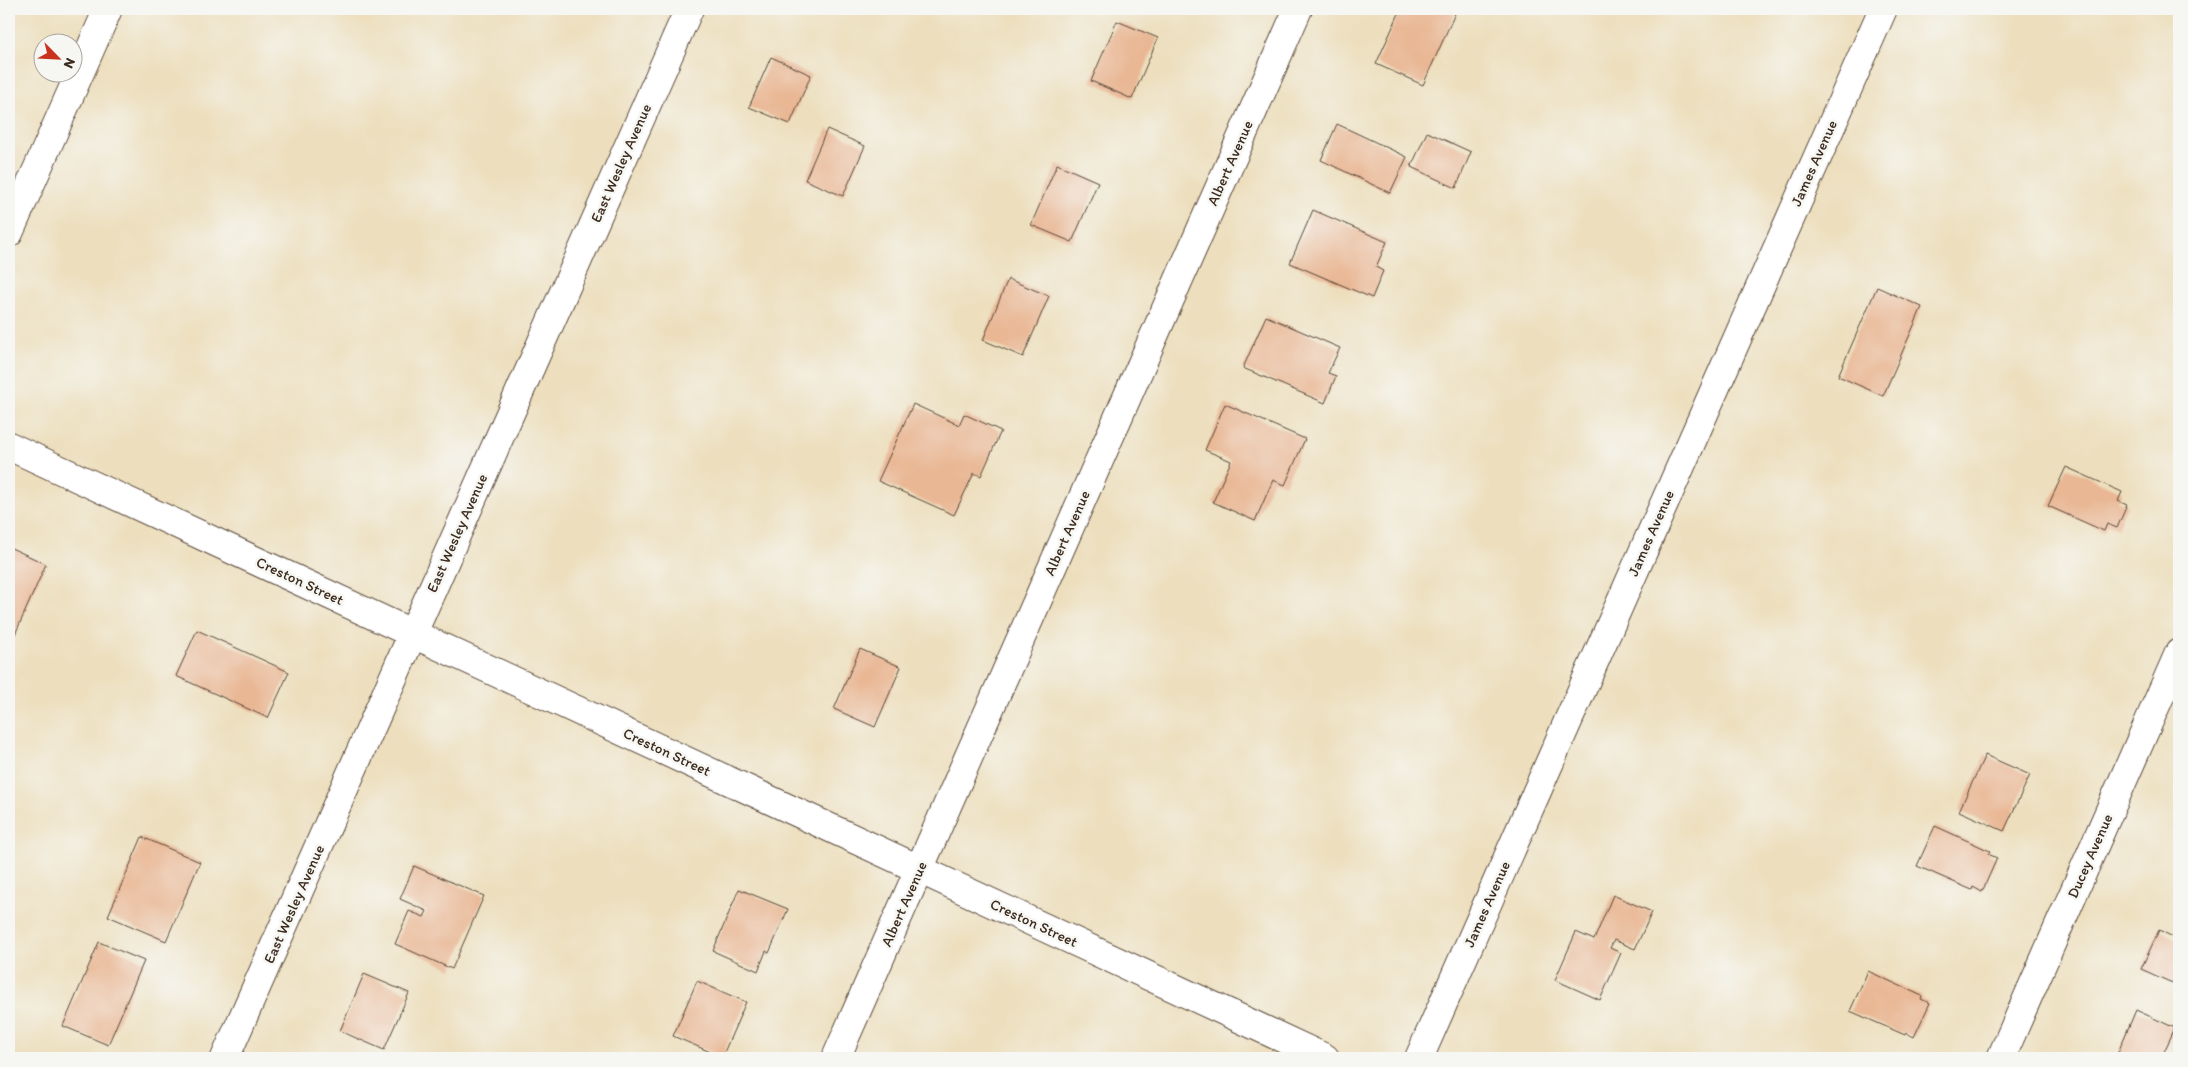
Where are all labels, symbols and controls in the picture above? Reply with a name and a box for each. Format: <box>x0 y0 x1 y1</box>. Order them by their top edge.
north arrow <box>32 32 82 82</box>
text: N <box>60 55 79 71</box>
street label: East Wesley Avenue <box>587 101 655 225</box>
street label: James Avenue <box>1787 117 1841 209</box>
street label: Albert Avenue <box>1203 118 1257 208</box>
street label: East Wesley Avenue <box>423 471 491 595</box>
street label: James Avenue <box>1624 487 1678 579</box>
street label: Albert Avenue <box>1040 488 1094 578</box>
street label: Creston Street <box>253 553 347 609</box>
street label: Creston Street <box>620 724 714 780</box>
street label: Ducey Avenue <box>2063 811 2117 901</box>
street label: East Wesley Avenue <box>260 842 328 966</box>
street label: James Avenue <box>1460 858 1514 950</box>
street label: Albert Avenue <box>877 859 931 949</box>
street label: Creston Street <box>987 895 1081 951</box>

